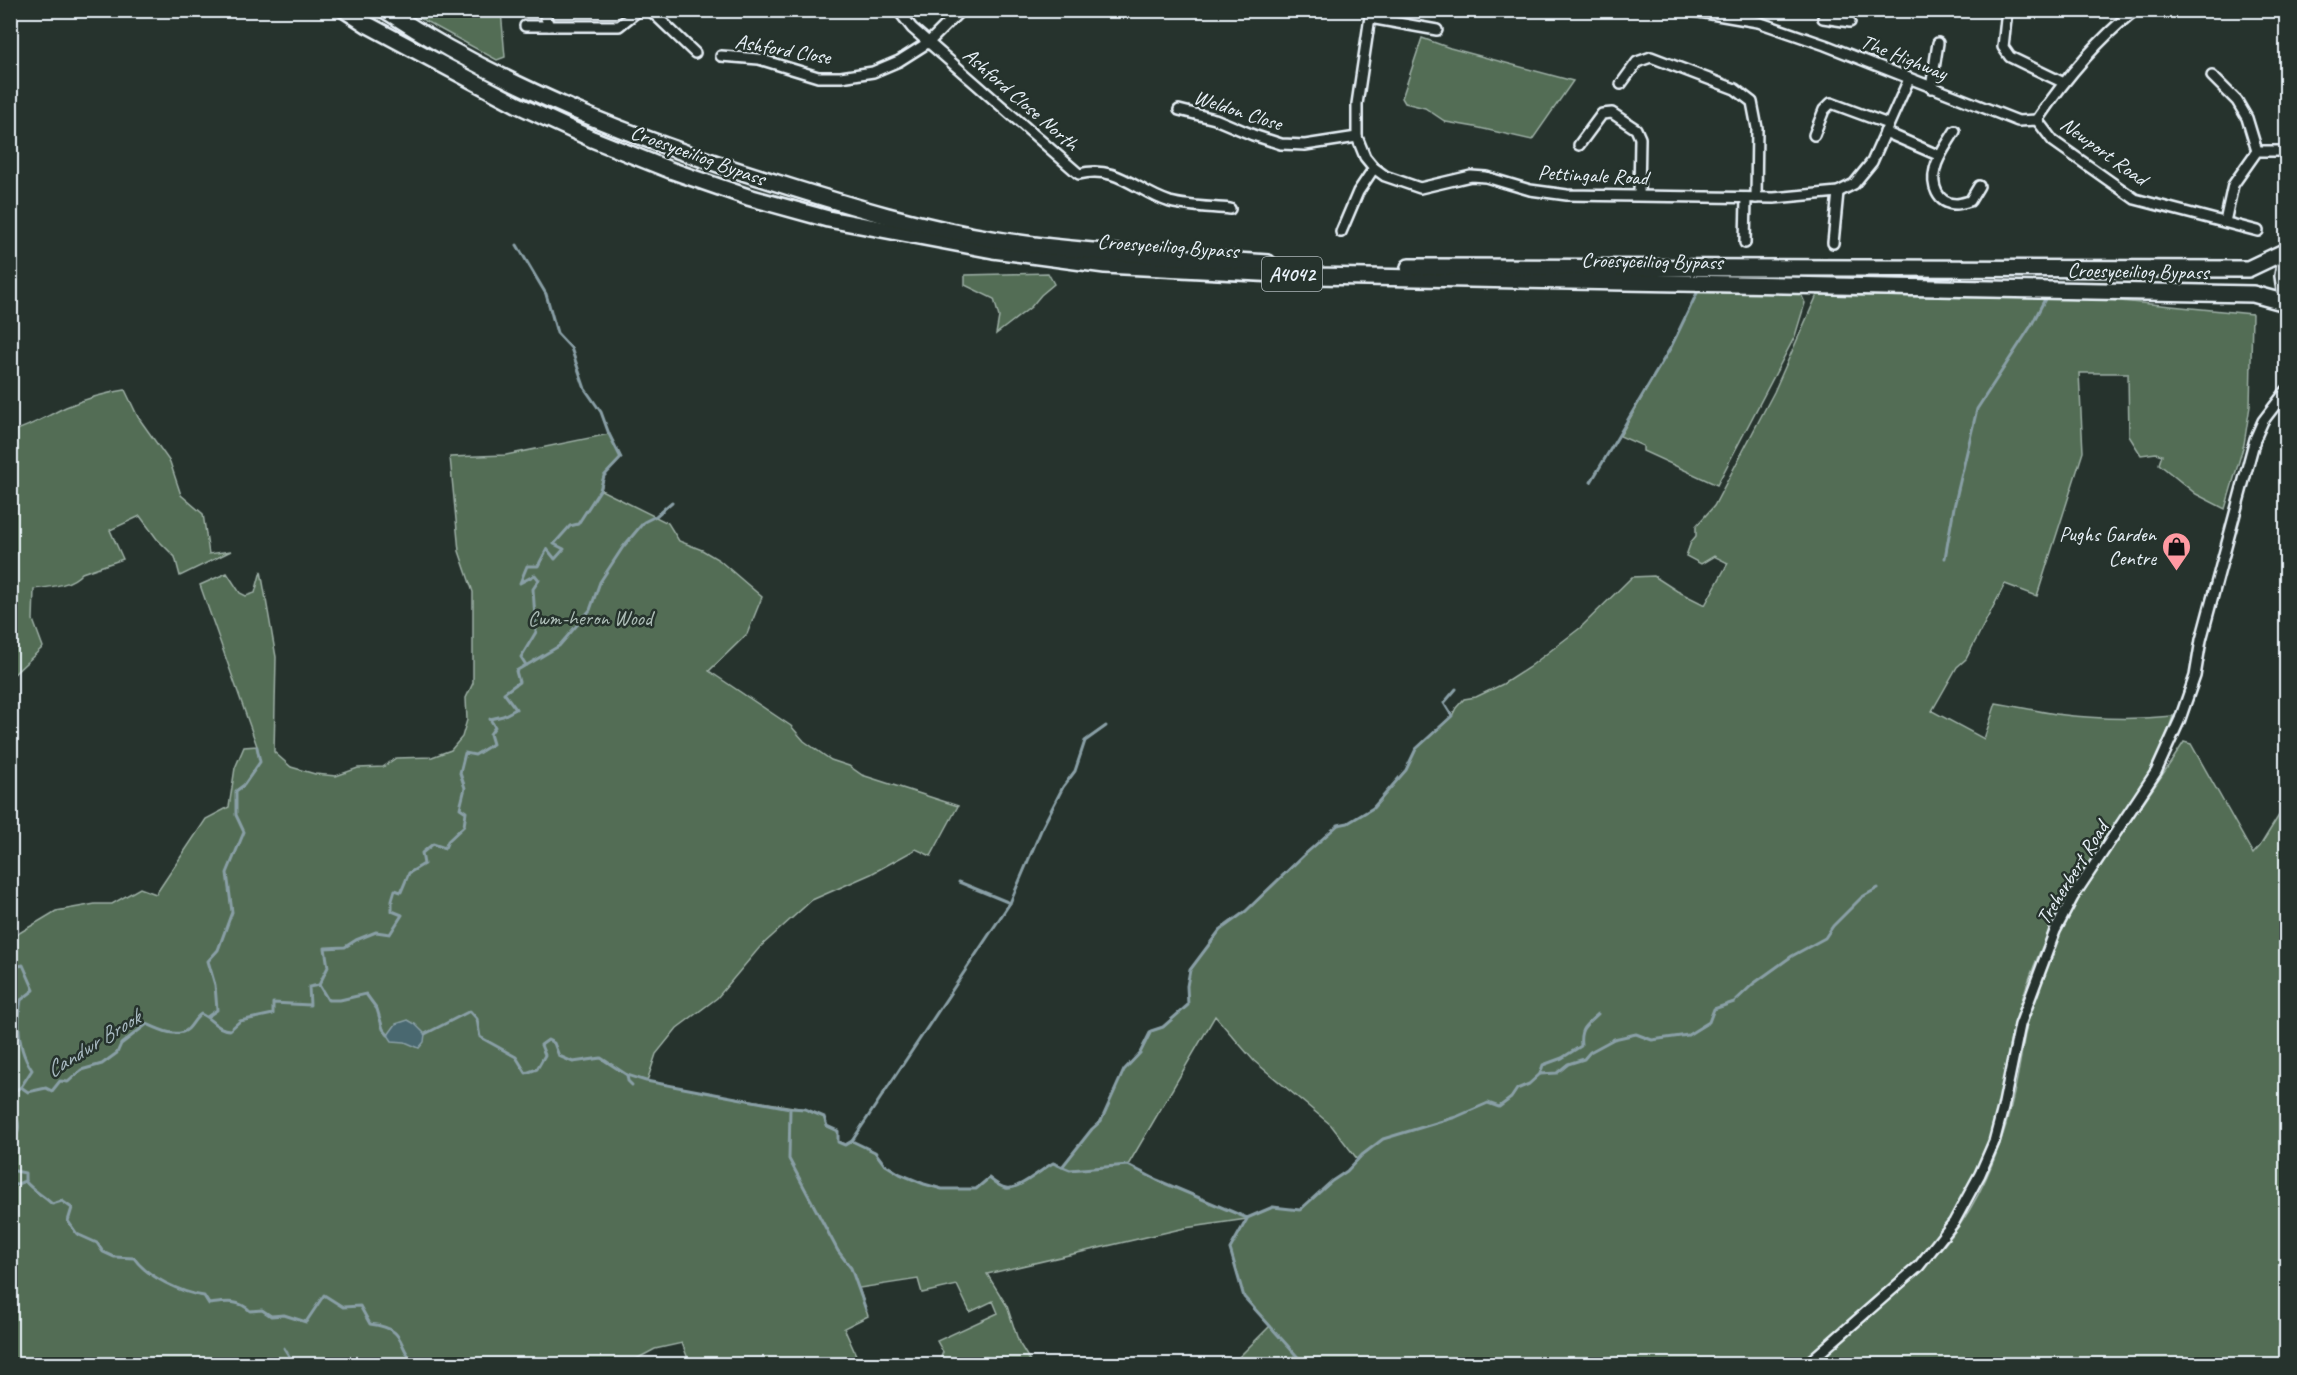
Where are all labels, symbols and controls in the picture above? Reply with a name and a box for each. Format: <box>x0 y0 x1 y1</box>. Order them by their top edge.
street label: Ashford Close <box>733 28 834 70</box>
street label: The Highway <box>1857 28 1953 87</box>
street label: Ashford Close North <box>958 42 1085 157</box>
street label: Weldon Close <box>1191 84 1287 137</box>
street label: Newport Road <box>2055 111 2156 193</box>
street label: Croesyceiliog Bypass <box>627 119 771 192</box>
street label: Pettingale Road <box>1537 159 1651 191</box>
street label: Croesyceiliog Bypass <box>1097 228 1241 264</box>
street label: Croesyceiliog Bypass <box>1581 247 1725 275</box>
road number: A4042 <box>1262 257 1322 291</box>
street label: Croesyceiliog Bypass <box>2067 257 2211 285</box>
place label: Pughs Garden Centre <box>2059 521 2158 571</box>
shop icon: Pughs Garden Centre <box>2161 530 2193 572</box>
park label: Cwm-heron Wood <box>528 605 656 631</box>
street label: Treherbert Road <box>2030 813 2116 929</box>
water label: Candwr Brook <box>41 1002 149 1084</box>

